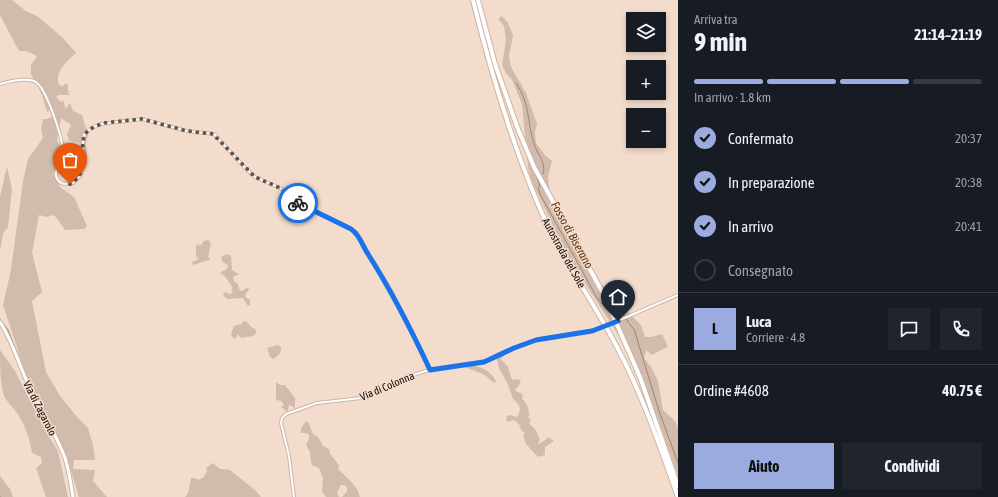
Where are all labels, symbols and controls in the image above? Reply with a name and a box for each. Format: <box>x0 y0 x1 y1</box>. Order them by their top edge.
map controls <box>626 12 666 148</box>
button: layers <box>626 12 666 52</box>
text: Arriva tra <box>694 12 737 27</box>
text: 21:14–21:19 <box>914 26 982 43</box>
text: 9 min <box>694 27 747 57</box>
button: + <box>626 60 666 100</box>
text: In arrivo · 1.8 km <box>694 90 771 105</box>
button: − <box>626 108 666 148</box>
icon: check <box>694 127 716 149</box>
text: Confermato <box>728 130 793 147</box>
text: 20:37 <box>955 131 982 146</box>
pin <box>53 143 87 184</box>
icon: bag <box>59 149 81 171</box>
icon: check <box>694 171 716 193</box>
text: In preparazione <box>728 174 815 191</box>
text: 20:38 <box>955 175 982 190</box>
courier <box>278 183 318 223</box>
icon: bike <box>287 192 309 214</box>
water label: Fosso di Biserano <box>548 199 596 271</box>
icon: check <box>694 215 716 237</box>
street label: Autostrada del Sole <box>540 216 588 290</box>
text: In arrivo <box>728 218 774 235</box>
text: 20:41 <box>955 219 982 234</box>
text: Consegnato <box>728 262 793 279</box>
pin <box>601 280 635 321</box>
icon: home <box>607 286 629 308</box>
button: chat <box>888 308 930 350</box>
button: phone <box>940 308 982 350</box>
text: Luca <box>746 313 772 330</box>
text: L <box>712 320 718 337</box>
text: Corriere · 4.8 <box>746 330 805 345</box>
street label: Via di Colonna <box>358 369 416 403</box>
street label: Via di Zagarolo <box>21 379 59 437</box>
text: Ordine #4608 <box>694 382 769 399</box>
text: 40.75 € <box>942 382 982 399</box>
button: Aiuto <box>694 443 834 489</box>
button: Condividi <box>842 443 982 489</box>

